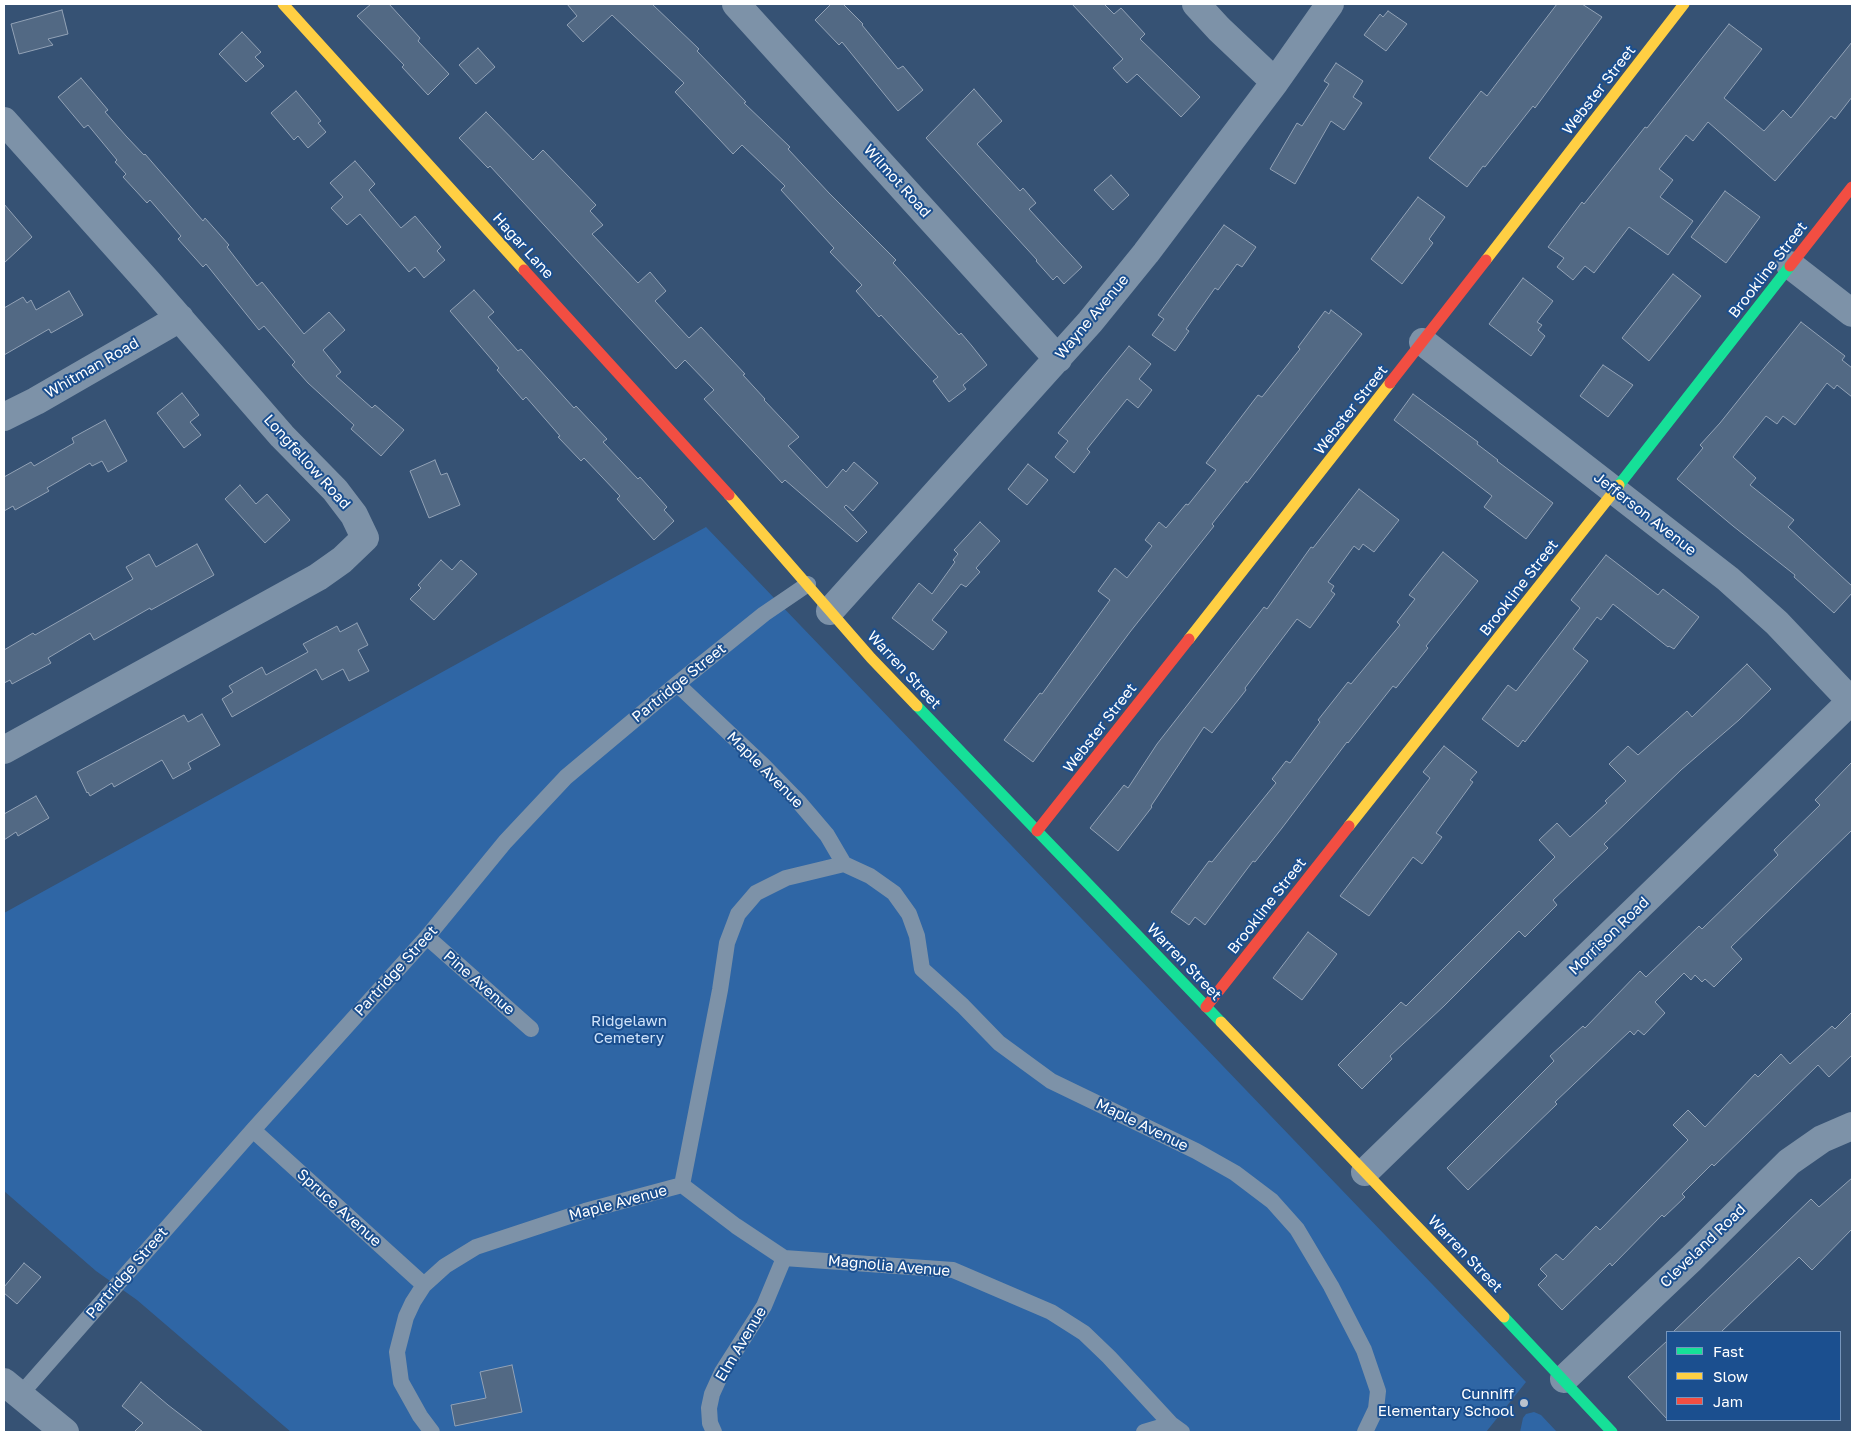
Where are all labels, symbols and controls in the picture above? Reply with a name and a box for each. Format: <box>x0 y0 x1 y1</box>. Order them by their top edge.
street label: Webster Street <box>1559 42 1639 138</box>
street label: Wilmot Road <box>860 141 934 221</box>
street label: Hagar Lane <box>489 209 557 283</box>
street label: Brookline Street <box>1725 218 1811 322</box>
street label: Wayne Avenue <box>1051 271 1133 363</box>
street label: Whitman Road <box>42 334 142 402</box>
street label: Webster Street <box>1311 362 1391 458</box>
street label: Longfellow Road <box>260 411 354 513</box>
street label: Jefferson Avenue <box>1590 468 1700 560</box>
street label: Brookline Street <box>1476 536 1562 640</box>
street label: Warren Street <box>863 627 945 713</box>
street label: Partridge Street <box>628 640 730 726</box>
street label: Webster Street <box>1060 680 1140 776</box>
street label: Maple Avenue <box>723 728 807 812</box>
street label: Brookline Street <box>1224 854 1310 958</box>
street label: Morrison Road <box>1565 893 1653 979</box>
street label: Warren Street <box>1143 920 1225 1004</box>
street label: Partridge Street <box>351 922 441 1020</box>
street label: Pine Avenue <box>440 947 518 1019</box>
park label: Ridgelawn Cemetery <box>591 1012 667 1047</box>
street label: Maple Avenue <box>1093 1095 1191 1155</box>
street label: Spruce Avenue <box>293 1165 385 1251</box>
street label: Maple Avenue <box>567 1181 669 1225</box>
street label: Cleveland Road <box>1656 1201 1750 1291</box>
street label: Warren Street <box>1424 1212 1506 1296</box>
street label: Partridge Street <box>82 1224 172 1322</box>
street label: Magnolia Avenue <box>827 1252 951 1280</box>
street label: Elm Avenue <box>712 1303 770 1385</box>
legend <box>1666 1331 1841 1421</box>
text: Fast <box>1713 1342 1744 1360</box>
text: Slow <box>1713 1367 1748 1385</box>
place label: Cunniff Elementary School <box>1378 1385 1514 1420</box>
text: Jam <box>1713 1392 1743 1410</box>
marker: Cunniff Elementary School <box>1518 1397 1530 1409</box>

